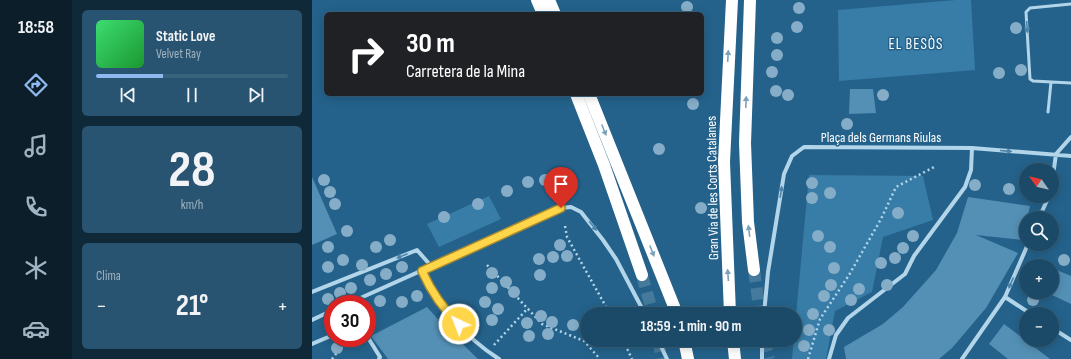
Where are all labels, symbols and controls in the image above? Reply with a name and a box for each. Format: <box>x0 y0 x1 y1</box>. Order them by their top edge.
text: 18:58 <box>18 17 54 38</box>
one-way arrow <box>1024 21 1030 34</box>
text: Static Love <box>156 27 215 46</box>
text: 30 m <box>406 27 455 60</box>
icon: right <box>340 28 392 80</box>
district label: EL BESÒS <box>888 35 944 54</box>
text: Velvet Ray <box>156 46 201 62</box>
one-way arrow <box>724 50 731 62</box>
text: Carretera de la Mina <box>406 61 525 82</box>
icon: directions <box>22 71 50 99</box>
icon: previous <box>117 84 139 106</box>
icon: pause <box>181 84 203 106</box>
icon: next <box>245 84 267 106</box>
one-way arrow <box>743 95 749 108</box>
street label: Gran Via de les Corts Catalanes <box>703 116 722 260</box>
one-way arrow <box>601 125 607 137</box>
street label: Plaça dels Germans Riulas <box>821 129 941 146</box>
icon: music <box>22 132 50 160</box>
text: 28 <box>168 139 216 202</box>
one-way arrow <box>1000 147 1012 154</box>
north arrow <box>1019 163 1059 203</box>
map controls <box>1019 163 1059 347</box>
pin <box>544 167 578 208</box>
icon: arrive <box>550 173 572 195</box>
one-way arrow <box>778 186 784 198</box>
icon: phone <box>22 193 50 221</box>
text: km/h <box>181 197 203 213</box>
button: search <box>1019 211 1059 251</box>
one-way arrow <box>588 221 597 232</box>
one-way arrow <box>746 225 752 237</box>
one-way arrow <box>650 245 656 257</box>
one-way arrow <box>396 253 407 259</box>
icon: climate <box>22 254 50 282</box>
button: + <box>1019 259 1059 299</box>
text: Clima <box>96 268 121 284</box>
one-way arrow <box>725 268 731 281</box>
one-way arrow <box>1008 278 1014 289</box>
text: 21° <box>176 288 208 324</box>
text: − <box>96 293 107 320</box>
text: + <box>277 293 288 320</box>
speed limit sign: 30 <box>324 295 376 347</box>
position arrow <box>438 303 480 345</box>
button: − <box>1019 307 1059 347</box>
icon: car <box>22 315 50 343</box>
text: 18:59 · 1 min · 90 m <box>641 317 741 336</box>

